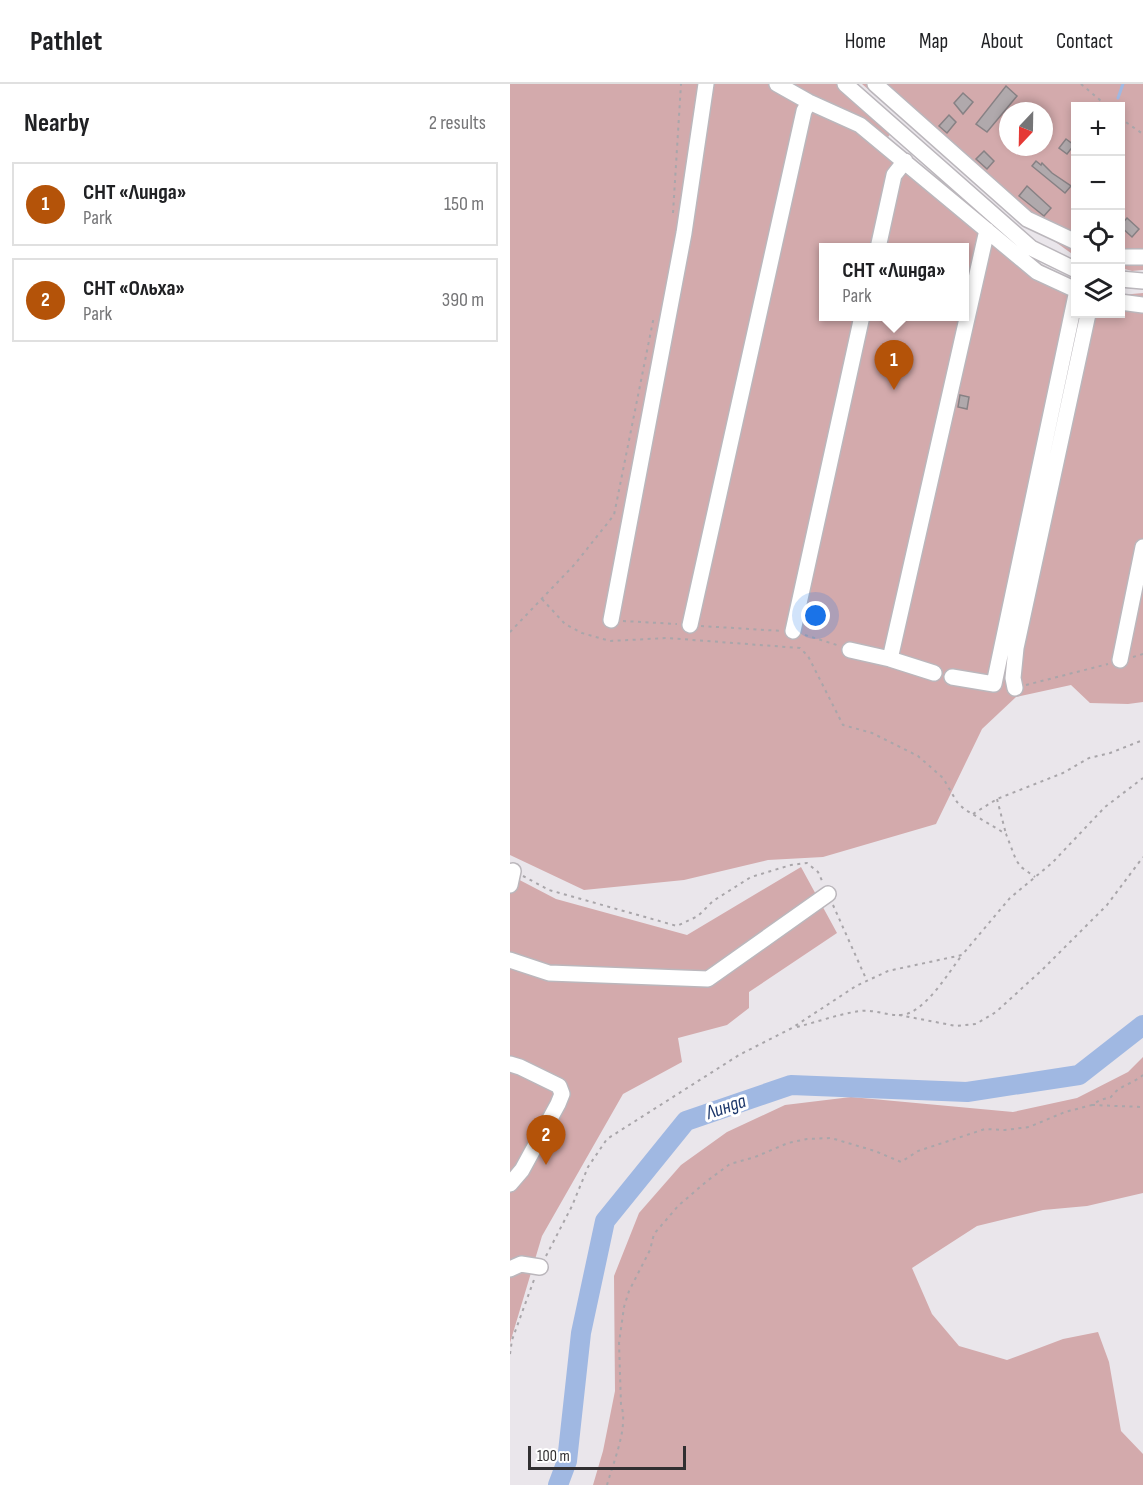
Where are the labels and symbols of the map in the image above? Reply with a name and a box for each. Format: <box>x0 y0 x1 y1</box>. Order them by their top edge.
north arrow <box>999 102 1053 156</box>
pin: 1 <box>874 340 914 390</box>
your location <box>801 601 830 630</box>
water label: Линда <box>702 1089 749 1125</box>
pin: 2 <box>526 1116 566 1165</box>
scale bar <box>528 1443 686 1470</box>

